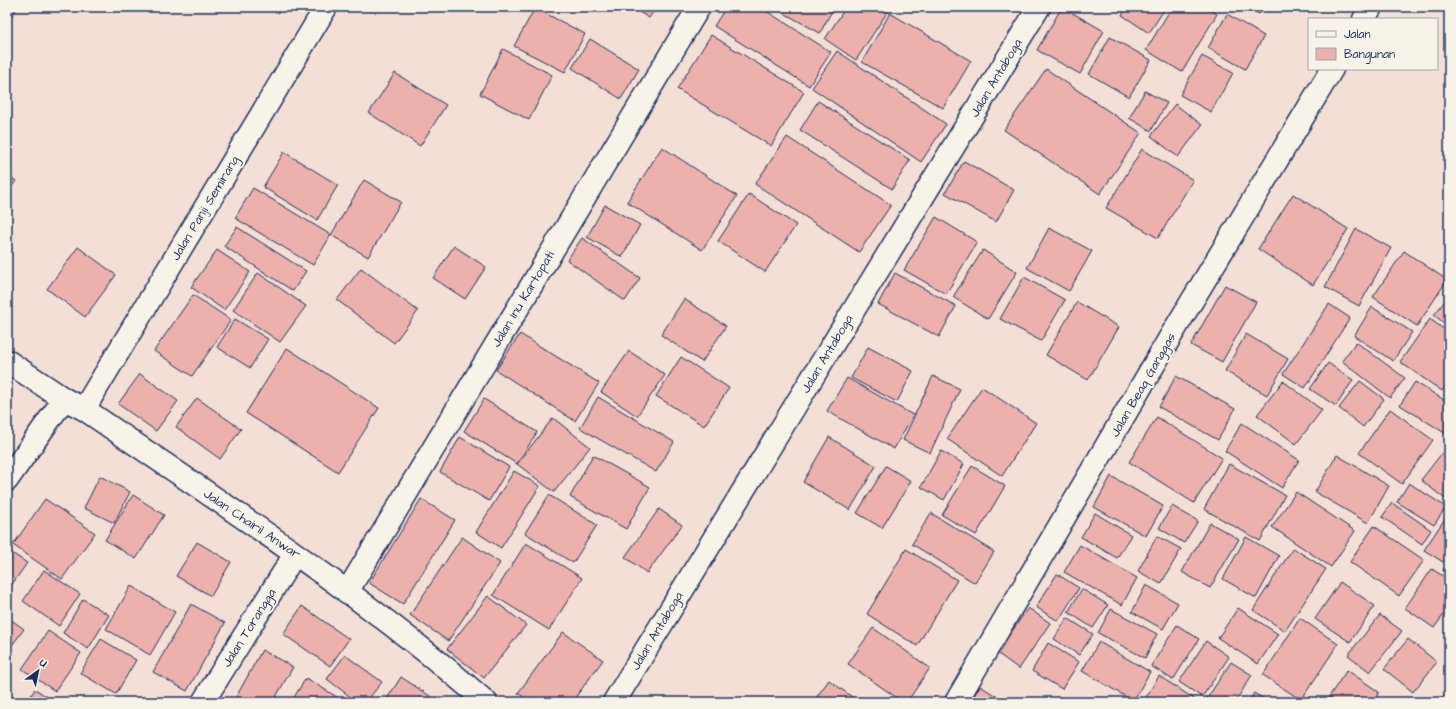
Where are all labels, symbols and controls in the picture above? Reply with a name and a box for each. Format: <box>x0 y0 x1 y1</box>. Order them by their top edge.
legend <box>1308 18 1438 70</box>
text: Jalan <box>1344 26 1370 43</box>
street label: Jalan Antaboga <box>965 35 1028 121</box>
text: Bangunan <box>1344 46 1395 64</box>
street label: Jalan Panji Semirang <box>167 152 244 264</box>
street label: Jalan Inu Kartopati <box>487 247 559 351</box>
street label: Jalan Antaboga <box>796 311 859 397</box>
street label: Jalan Beaq Ganggas <box>1106 329 1181 441</box>
street label: Jalan Chairil Anwar <box>200 485 304 563</box>
street label: Jalan Torangga <box>218 585 281 671</box>
street label: Jalan Antaboga <box>626 588 689 674</box>
north arrow <box>18 651 58 691</box>
text: U <box>36 655 50 671</box>

